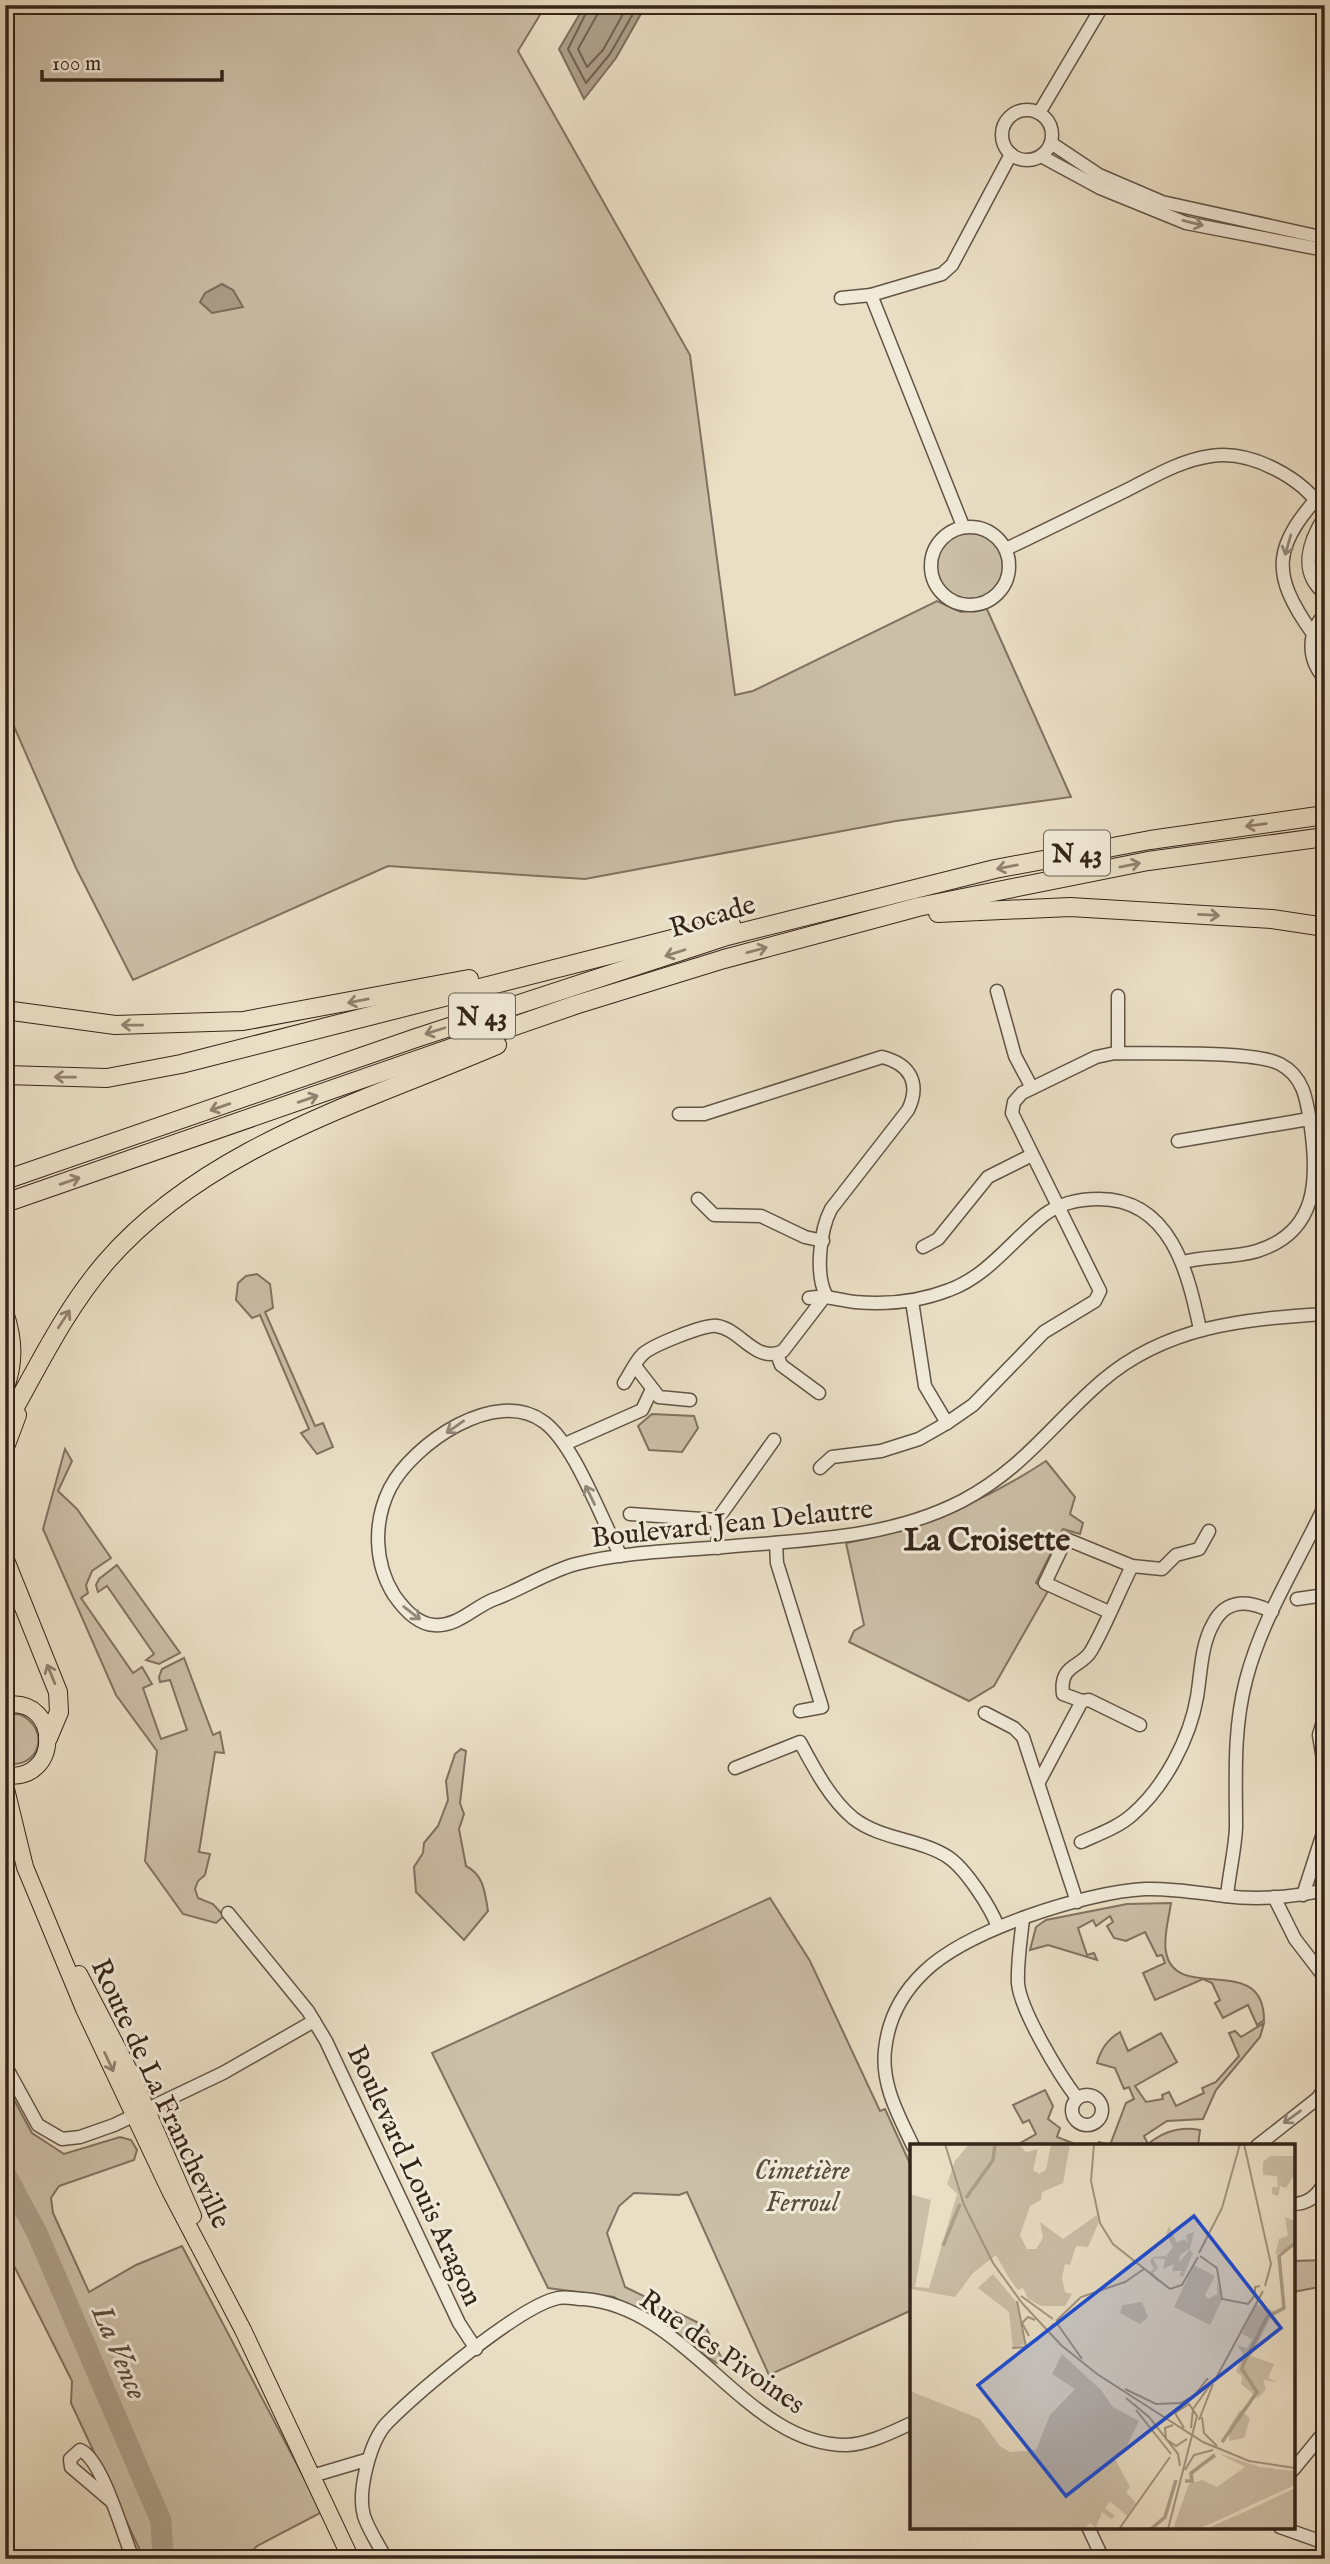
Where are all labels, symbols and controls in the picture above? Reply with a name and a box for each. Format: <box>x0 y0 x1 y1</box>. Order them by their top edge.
scale bar <box>42 38 222 82</box>
text: 100 m <box>52 51 101 78</box>
one-way arrow <box>1181 217 1203 230</box>
one-way arrow <box>1280 534 1293 556</box>
one-way arrow <box>1245 819 1268 832</box>
road number: N 43 <box>1044 831 1110 876</box>
one-way arrow <box>1118 857 1141 871</box>
one-way arrow <box>996 860 1019 874</box>
street label: Rocade <box>665 888 760 947</box>
one-way arrow <box>1197 909 1220 922</box>
one-way arrow <box>745 943 768 956</box>
one-way arrow <box>664 948 686 961</box>
road number: N 43 <box>449 993 515 1038</box>
one-way arrow <box>347 995 370 1008</box>
one-way arrow <box>121 1018 144 1032</box>
one-way arrow <box>424 1026 446 1039</box>
one-way arrow <box>53 1070 76 1084</box>
one-way arrow <box>297 1092 319 1104</box>
one-way arrow <box>210 1101 232 1114</box>
one-way arrow <box>58 1174 80 1186</box>
one-way arrow <box>58 1310 72 1330</box>
one-way arrow <box>446 1420 465 1434</box>
one-way arrow <box>582 1485 596 1506</box>
street label: Boulevard Jean Delautre <box>590 1492 875 1557</box>
district label: La Croisette <box>904 1521 1070 1562</box>
one-way arrow <box>402 1606 420 1621</box>
one-way arrow <box>44 1663 57 1685</box>
street label: Route de La Francheville <box>82 1954 238 2235</box>
street label: Boulevard Louis Aragon <box>338 2040 490 2312</box>
one-way arrow <box>103 2051 116 2072</box>
one-way arrow <box>1283 2109 1302 2124</box>
inset map <box>910 2144 1295 2529</box>
park label: Cimetière Ferroul <box>754 2154 850 2221</box>
street label: Rue des Pivoines <box>632 2283 811 2423</box>
water label: La Vence <box>81 2299 155 2406</box>

